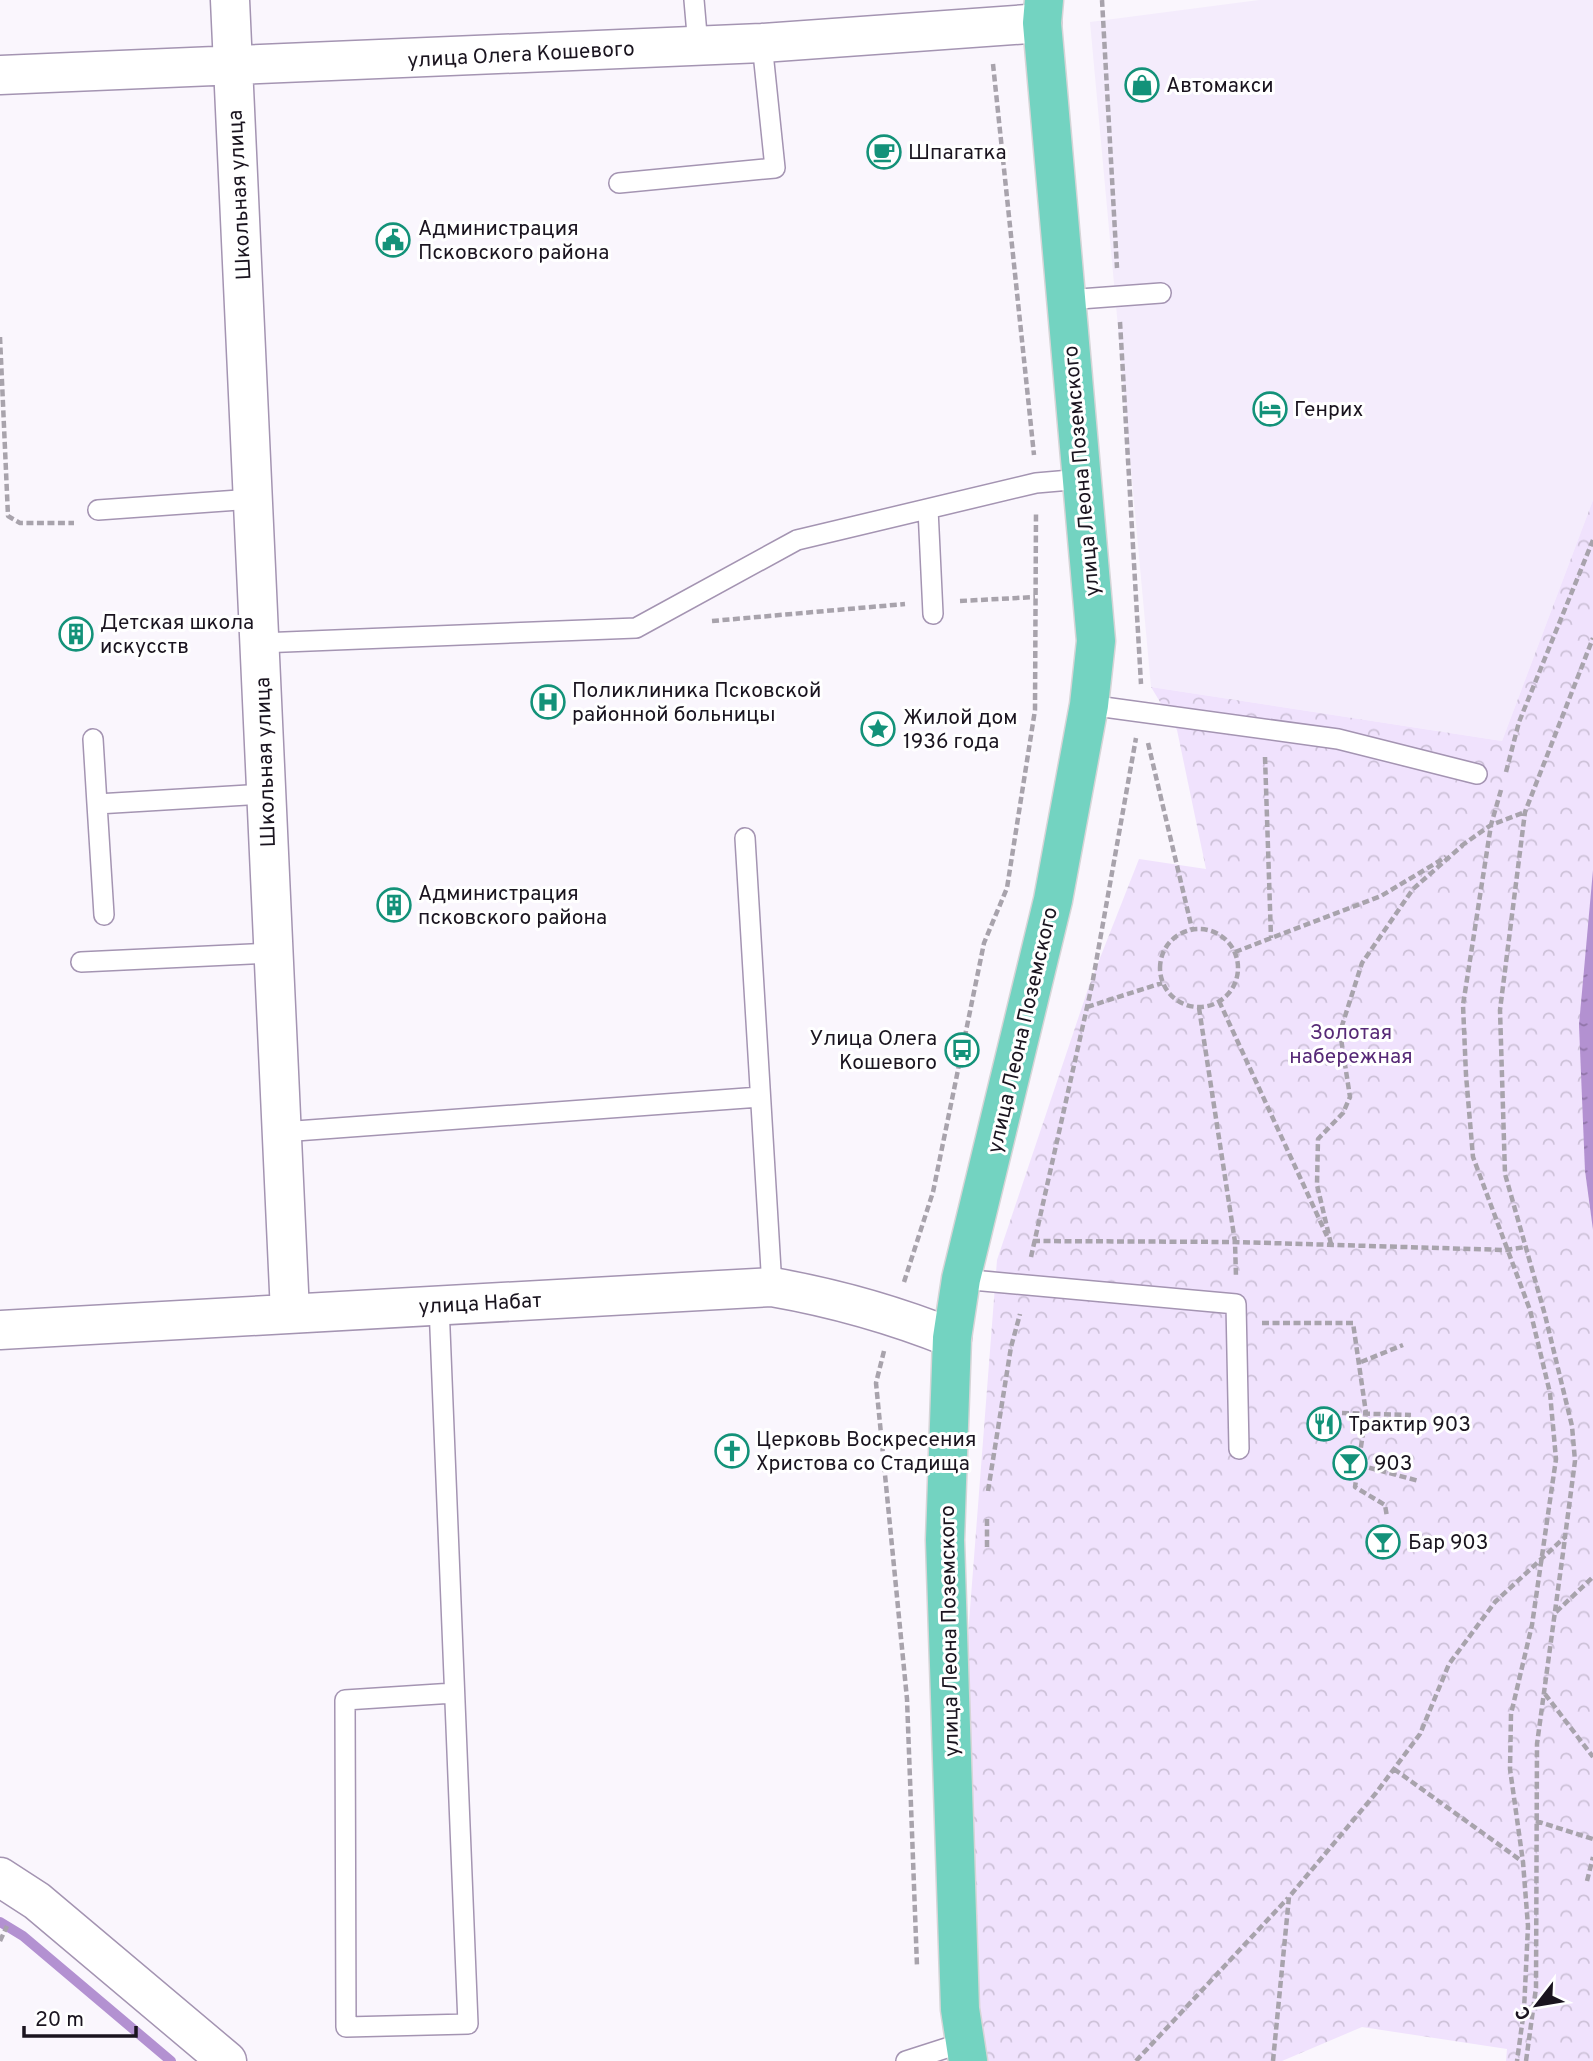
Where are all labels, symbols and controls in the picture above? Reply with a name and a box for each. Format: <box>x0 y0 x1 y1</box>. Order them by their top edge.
street label: улица Олега Кошевого <box>407 36 635 75</box>
shop icon: Автомакси <box>1123 66 1161 104</box>
place label: Автомакси <box>1166 73 1274 100</box>
street label: Школьная улица <box>223 109 258 281</box>
cafe icon: Шпагатка <box>865 133 903 171</box>
place label: Шпагатка <box>908 140 1006 167</box>
place label: Администрация Псковского района <box>418 216 609 267</box>
public building icon: Администрация Псковского района <box>374 221 412 259</box>
street label: улица Леона Поземского <box>1058 344 1107 597</box>
hotel icon: Генрих <box>1251 390 1289 428</box>
place label: Генрих <box>1294 397 1363 424</box>
place label: Детская школа искусств <box>100 610 254 661</box>
building icon: Детская школа искусств <box>57 615 95 653</box>
street label: Школьная улица <box>250 676 283 848</box>
place label: Поликлиника Псковской районной больницы <box>572 678 821 729</box>
hospital icon: Поликлиника Псковской районной больницы <box>529 683 567 721</box>
place label: Жилой дом 1936 года <box>903 705 1017 756</box>
place icon: Жилой дом 1936 года <box>859 710 897 748</box>
place label: Администрация псковского района <box>418 881 607 932</box>
building icon: Администрация псковского района <box>375 886 413 924</box>
street label: улица Леона Поземского <box>982 905 1065 1156</box>
park label: Золотая набережная <box>1289 1020 1413 1071</box>
place label: Улица Олега Кошевого <box>809 1026 937 1077</box>
bus stop icon: Улица Олега Кошевого <box>943 1031 981 1069</box>
street label: улица Набат <box>418 1288 542 1321</box>
restaurant icon: Трактир 903 <box>1305 1405 1343 1443</box>
place label: Трактир 903 <box>1348 1412 1471 1439</box>
place label: Церковь Воскресения Христова со Стадища <box>756 1427 976 1478</box>
church icon: Церковь Воскресения Христова со Стадища <box>713 1432 751 1470</box>
bar icon: 903 <box>1331 1444 1369 1482</box>
place label: 903 <box>1374 1451 1413 1478</box>
street label: улица Леона Поземского <box>935 1505 966 1757</box>
bar icon: Бар 903 <box>1364 1523 1402 1561</box>
place label: Бар 903 <box>1408 1530 1488 1557</box>
north arrow <box>1502 1970 1572 2040</box>
scale bar <box>24 1994 136 2038</box>
text: С <box>1511 2001 1538 2024</box>
text: 20 m <box>35 2007 84 2034</box>

